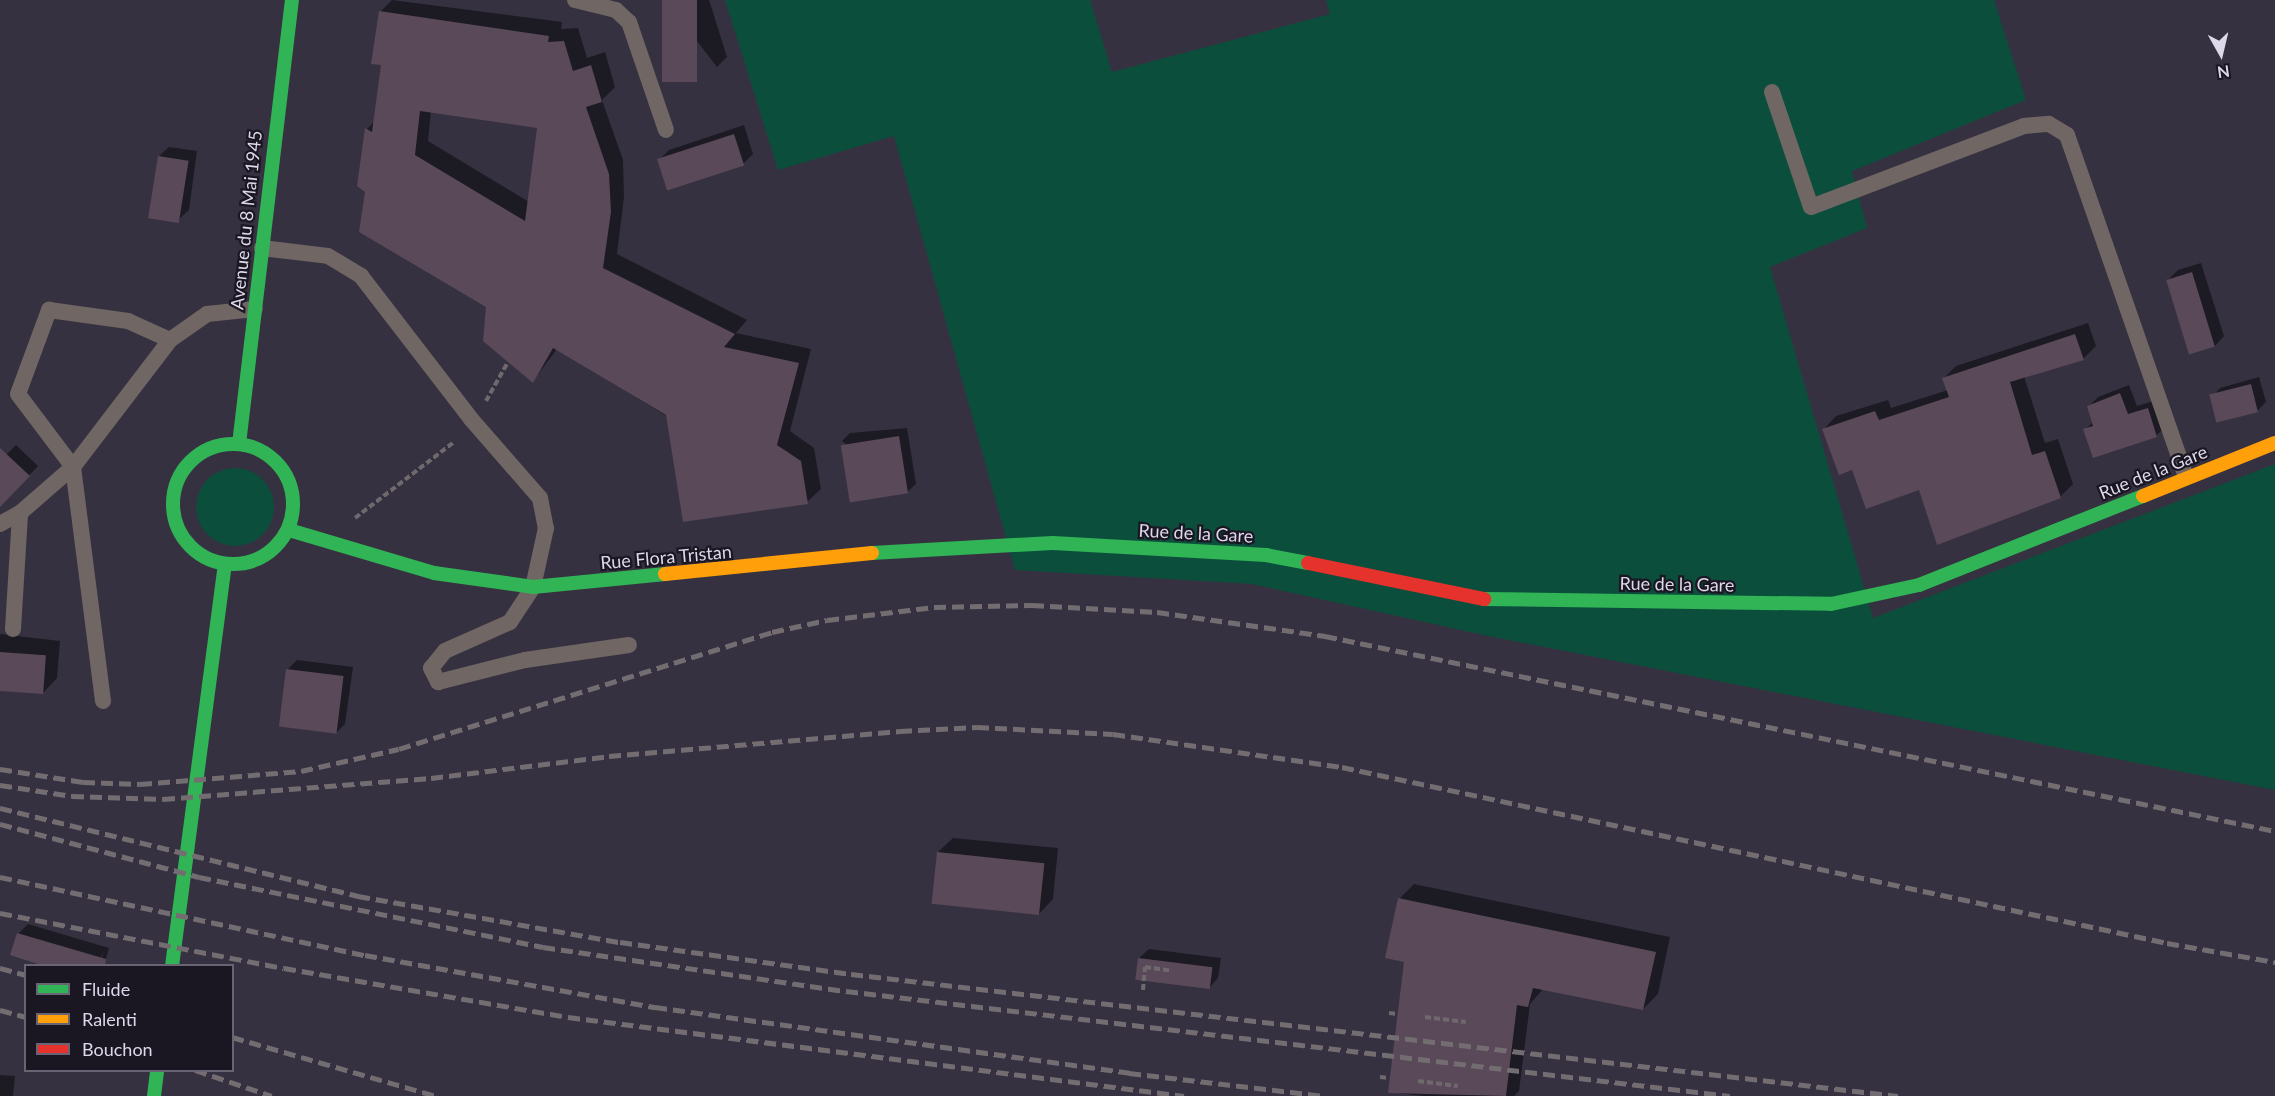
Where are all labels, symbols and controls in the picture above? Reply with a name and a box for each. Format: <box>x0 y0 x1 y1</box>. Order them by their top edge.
north arrow <box>2191 24 2251 84</box>
text: N <box>2216 62 2231 83</box>
street label: Avenue du 8 Mai 1945 <box>226 129 266 311</box>
street label: Rue de la Gare <box>2096 440 2210 504</box>
street label: Rue de la Gare <box>1138 519 1254 547</box>
street label: Rue Flora Tristan <box>599 540 733 574</box>
street label: Rue de la Gare <box>1619 572 1735 596</box>
legend <box>24 964 234 1072</box>
text: Fluide <box>82 978 130 1000</box>
text: Ralenti <box>82 1008 137 1030</box>
text: Bouchon <box>82 1038 153 1060</box>

